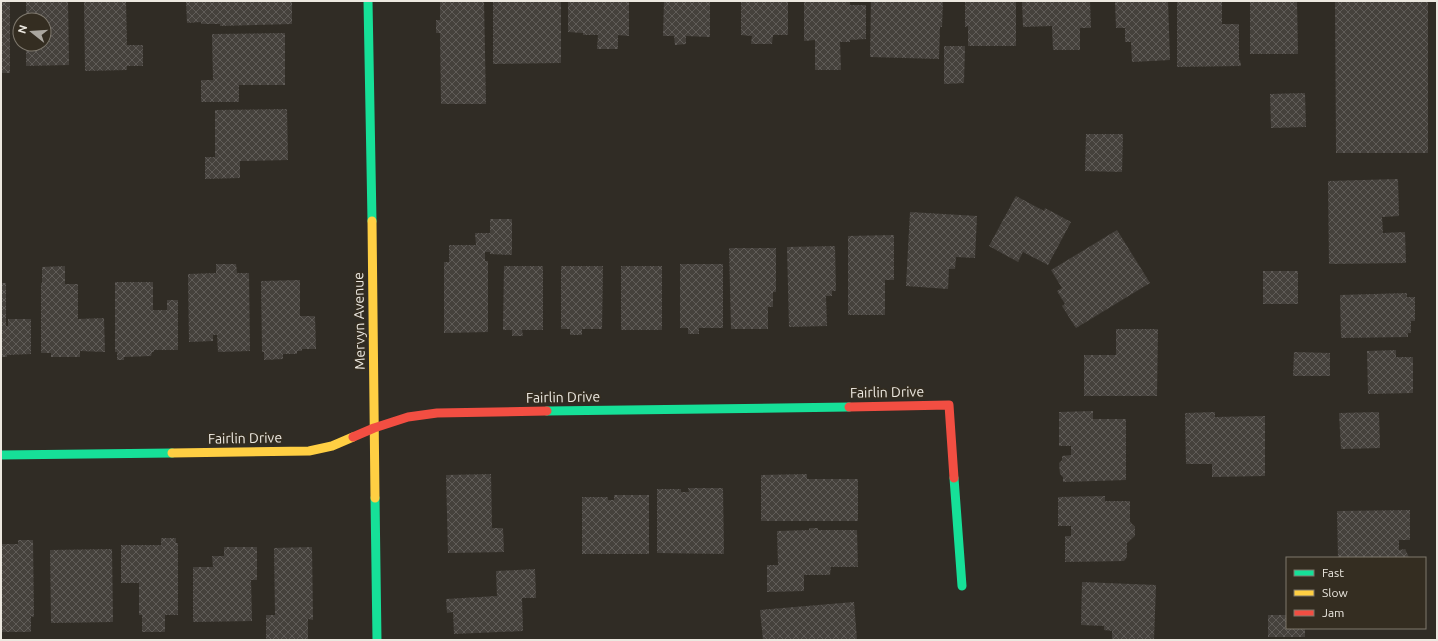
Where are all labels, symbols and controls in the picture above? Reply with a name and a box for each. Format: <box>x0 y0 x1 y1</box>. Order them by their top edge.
north arrow <box>12 12 52 52</box>
text: N <box>15 23 29 35</box>
street label: Mervyn Avenue <box>350 272 368 370</box>
street label: Fairlin Drive <box>850 383 924 401</box>
street label: Fairlin Drive <box>526 388 600 406</box>
street label: Fairlin Drive <box>208 429 282 447</box>
legend <box>1286 557 1426 629</box>
text: Fast <box>1322 566 1344 579</box>
text: Slow <box>1322 586 1348 599</box>
text: Jam <box>1322 606 1344 619</box>

